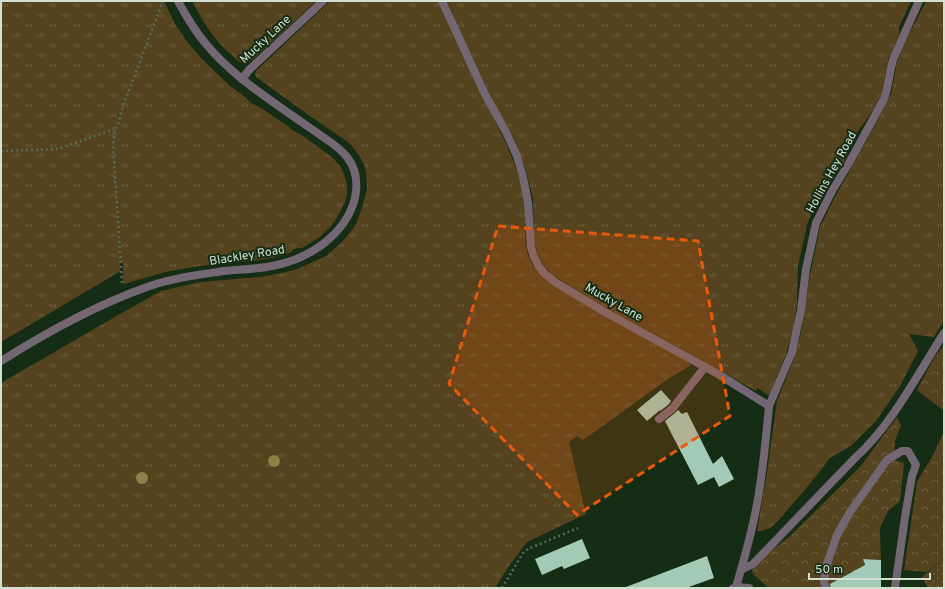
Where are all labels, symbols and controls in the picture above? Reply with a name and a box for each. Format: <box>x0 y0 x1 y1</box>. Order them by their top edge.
street label: Mucky Lane <box>237 12 295 68</box>
street label: Hollins Hey Road <box>803 129 861 216</box>
street label: Blackley Road <box>208 242 286 270</box>
street label: Mucky Lane <box>582 280 645 326</box>
scale bar <box>809 555 930 581</box>
text: 50 m <box>815 562 843 578</box>

